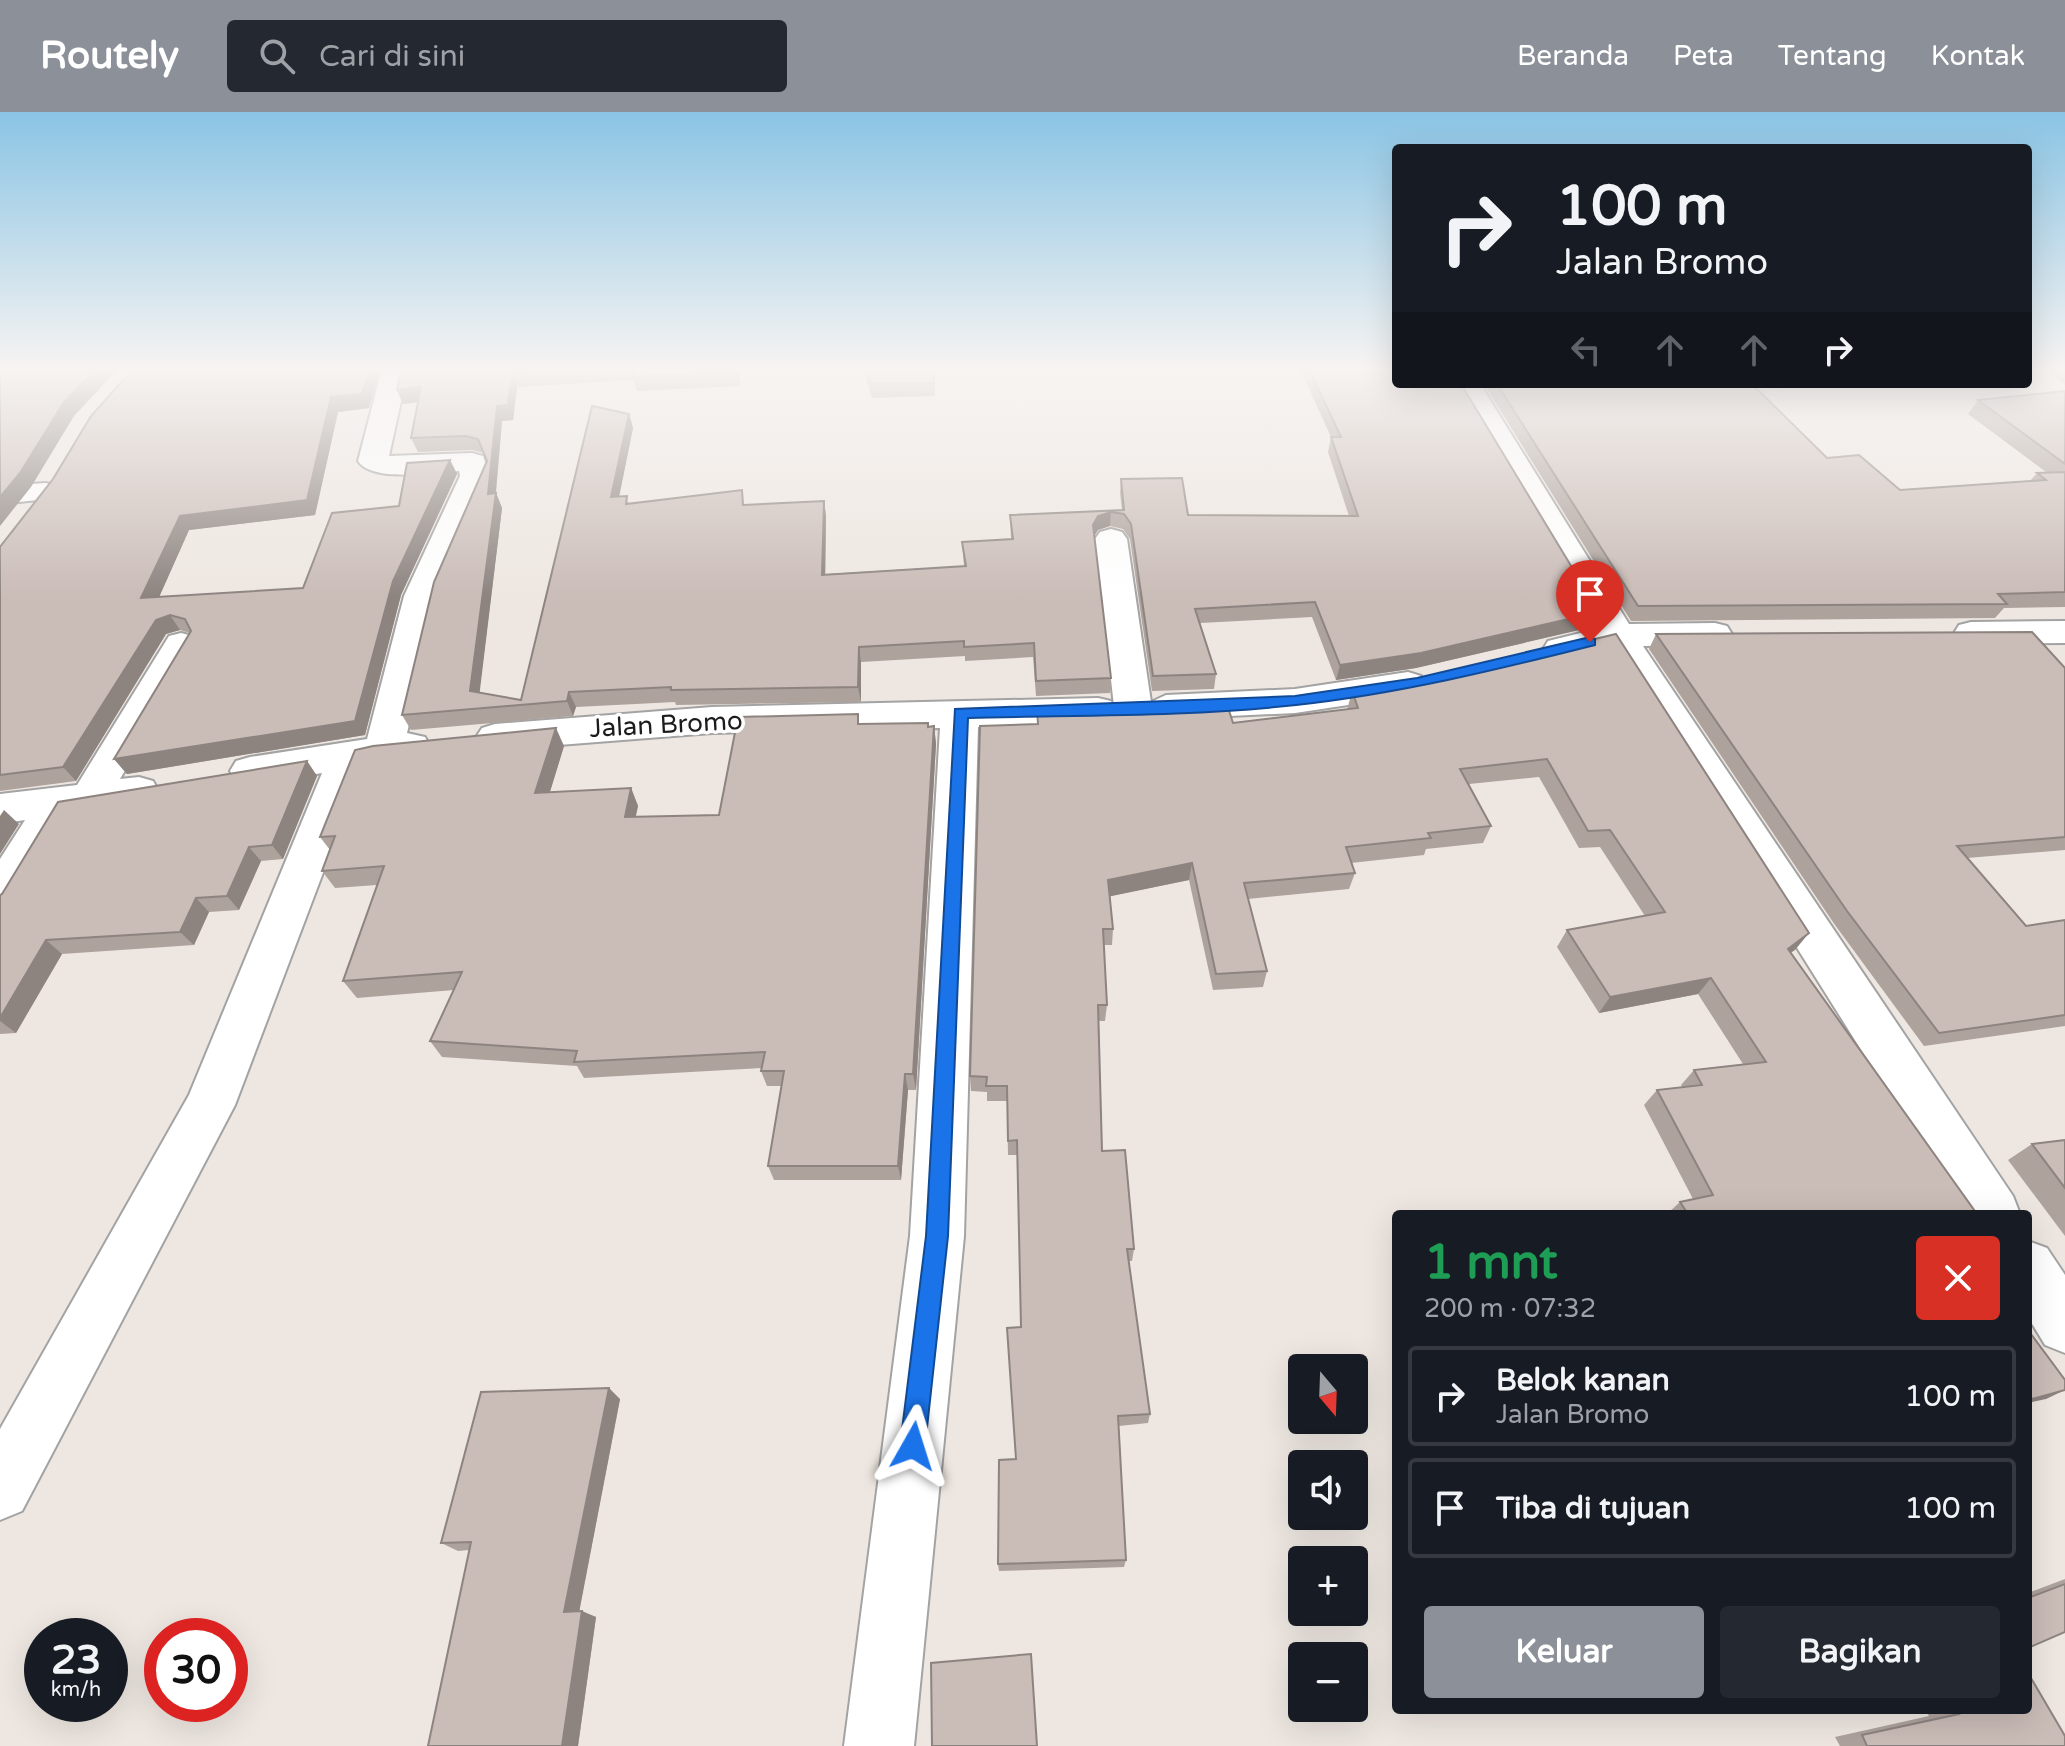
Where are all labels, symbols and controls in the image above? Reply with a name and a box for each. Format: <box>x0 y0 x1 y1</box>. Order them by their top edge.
search box <box>227 20 787 92</box>
text: Routely <box>40 33 179 79</box>
icon: search <box>255 34 299 78</box>
text: Cari di sini <box>319 38 465 75</box>
text: Beranda <box>1517 39 1629 73</box>
text: Peta <box>1673 39 1734 73</box>
text: Tentang <box>1778 39 1887 73</box>
text: Kontak <box>1931 39 2025 73</box>
text: 100 m <box>1556 173 1727 240</box>
icon: right <box>1424 176 1528 280</box>
text: Jalan Bromo <box>1556 241 1768 284</box>
icon: left <box>1564 328 1608 372</box>
icon: ahead <box>1648 328 1692 372</box>
icon: ahead <box>1732 328 1776 372</box>
icon: right <box>1816 328 1860 372</box>
pin <box>1556 560 1624 642</box>
icon: arrive <box>1568 572 1612 616</box>
street label: Jalan Bromo <box>589 705 743 744</box>
text: 1 mnt <box>1424 1234 1558 1292</box>
button: close <box>1916 1236 2000 1320</box>
text: 200 m · 07:32 <box>1424 1293 1596 1324</box>
north arrow <box>1288 1354 1368 1434</box>
map controls <box>1288 1354 1368 1722</box>
text: Belok kanan <box>1496 1362 1670 1399</box>
icon: right <box>1428 1374 1472 1418</box>
text: 100 m <box>1904 1378 1996 1415</box>
text: Jalan Bromo <box>1496 1399 1649 1430</box>
position arrow <box>871 1404 955 1488</box>
button: sound <box>1288 1450 1368 1530</box>
icon: arrive <box>1428 1486 1472 1530</box>
text: Tiba di tujuan <box>1496 1490 1690 1527</box>
text: 100 m <box>1904 1490 1996 1527</box>
button: + <box>1288 1546 1368 1626</box>
button: Keluar <box>1424 1606 1704 1698</box>
button: Bagikan <box>1720 1606 2000 1698</box>
speed limit sign: 30 <box>144 1618 248 1722</box>
text: 23 <box>51 1636 101 1684</box>
button: − <box>1288 1642 1368 1722</box>
text: km/h <box>51 1678 101 1702</box>

